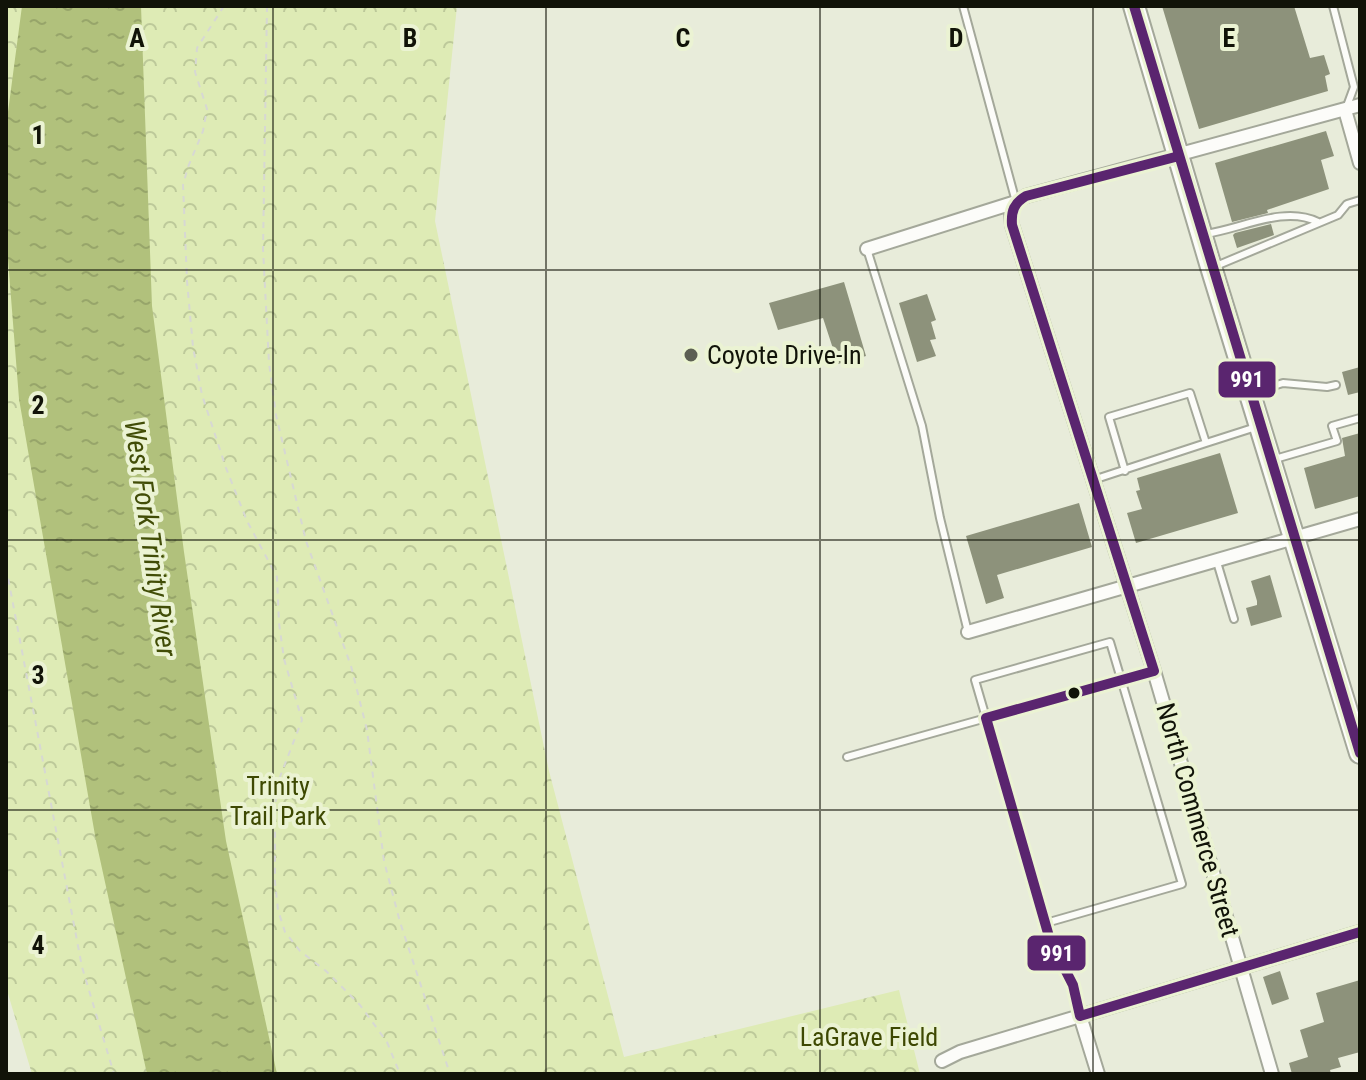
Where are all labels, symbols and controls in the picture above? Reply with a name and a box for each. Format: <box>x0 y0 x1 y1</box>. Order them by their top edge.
text: A <box>129 23 145 53</box>
text: B <box>403 23 417 53</box>
text: C <box>676 23 691 53</box>
text: D <box>949 23 963 53</box>
text: E <box>1223 23 1236 53</box>
text: 1 <box>31 120 45 150</box>
place label: Coyote Drive-In <box>707 340 862 370</box>
marker: Coyote Drive-In <box>682 346 700 364</box>
line badge: 991 <box>1217 360 1277 399</box>
text: 991 <box>1230 367 1264 392</box>
text: 2 <box>31 390 45 420</box>
water label: West Fork Trinity River <box>118 418 184 659</box>
text: 3 <box>31 660 45 690</box>
unlabelled marker <box>1066 685 1082 701</box>
street label: North Commerce Street <box>1150 700 1246 940</box>
park label: Trinity Trail Park <box>230 771 327 831</box>
text: 4 <box>31 930 45 960</box>
line badge: 991 <box>1026 934 1087 972</box>
text: 991 <box>1040 941 1074 966</box>
park label: LaGrave Field <box>800 1022 938 1052</box>

